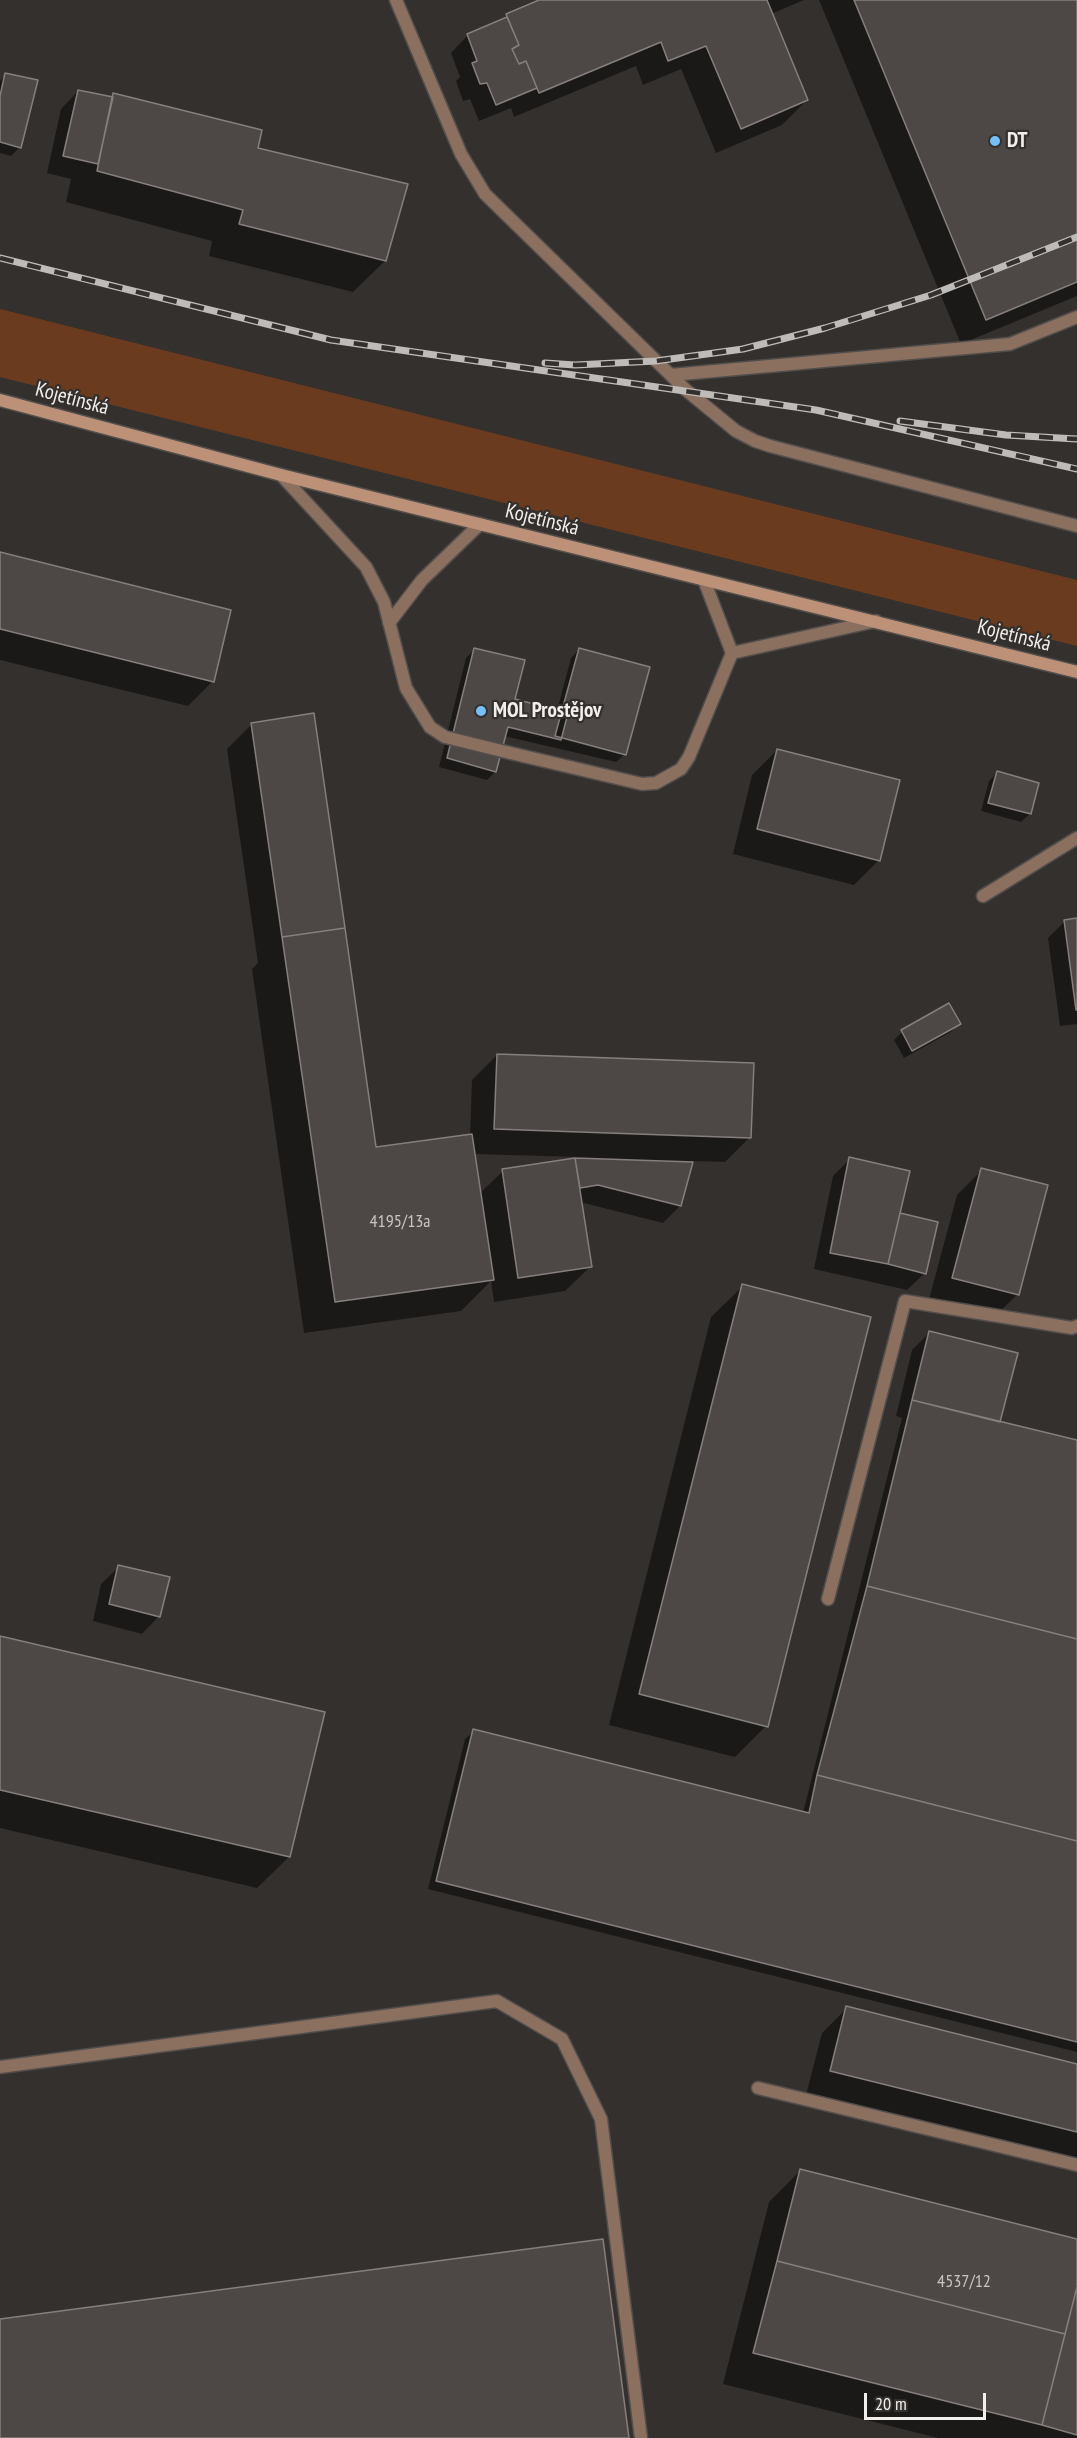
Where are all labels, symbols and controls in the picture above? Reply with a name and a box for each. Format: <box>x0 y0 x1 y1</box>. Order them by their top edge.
place label: DT <box>1007 128 1028 154</box>
marker: DT <box>988 134 1002 148</box>
street label: Kojetínská <box>33 377 111 421</box>
street label: Kojetínská <box>503 499 581 541</box>
street label: Kojetínská <box>975 615 1053 657</box>
place label: MOL Prostějov <box>493 698 601 724</box>
marker: MOL Prostějov <box>474 704 488 718</box>
house number: 4195/13a <box>369 1211 431 1233</box>
house number: 4537/12 <box>937 2271 991 2293</box>
scale bar <box>867 2381 988 2419</box>
text: 20 m <box>875 2392 907 2415</box>

